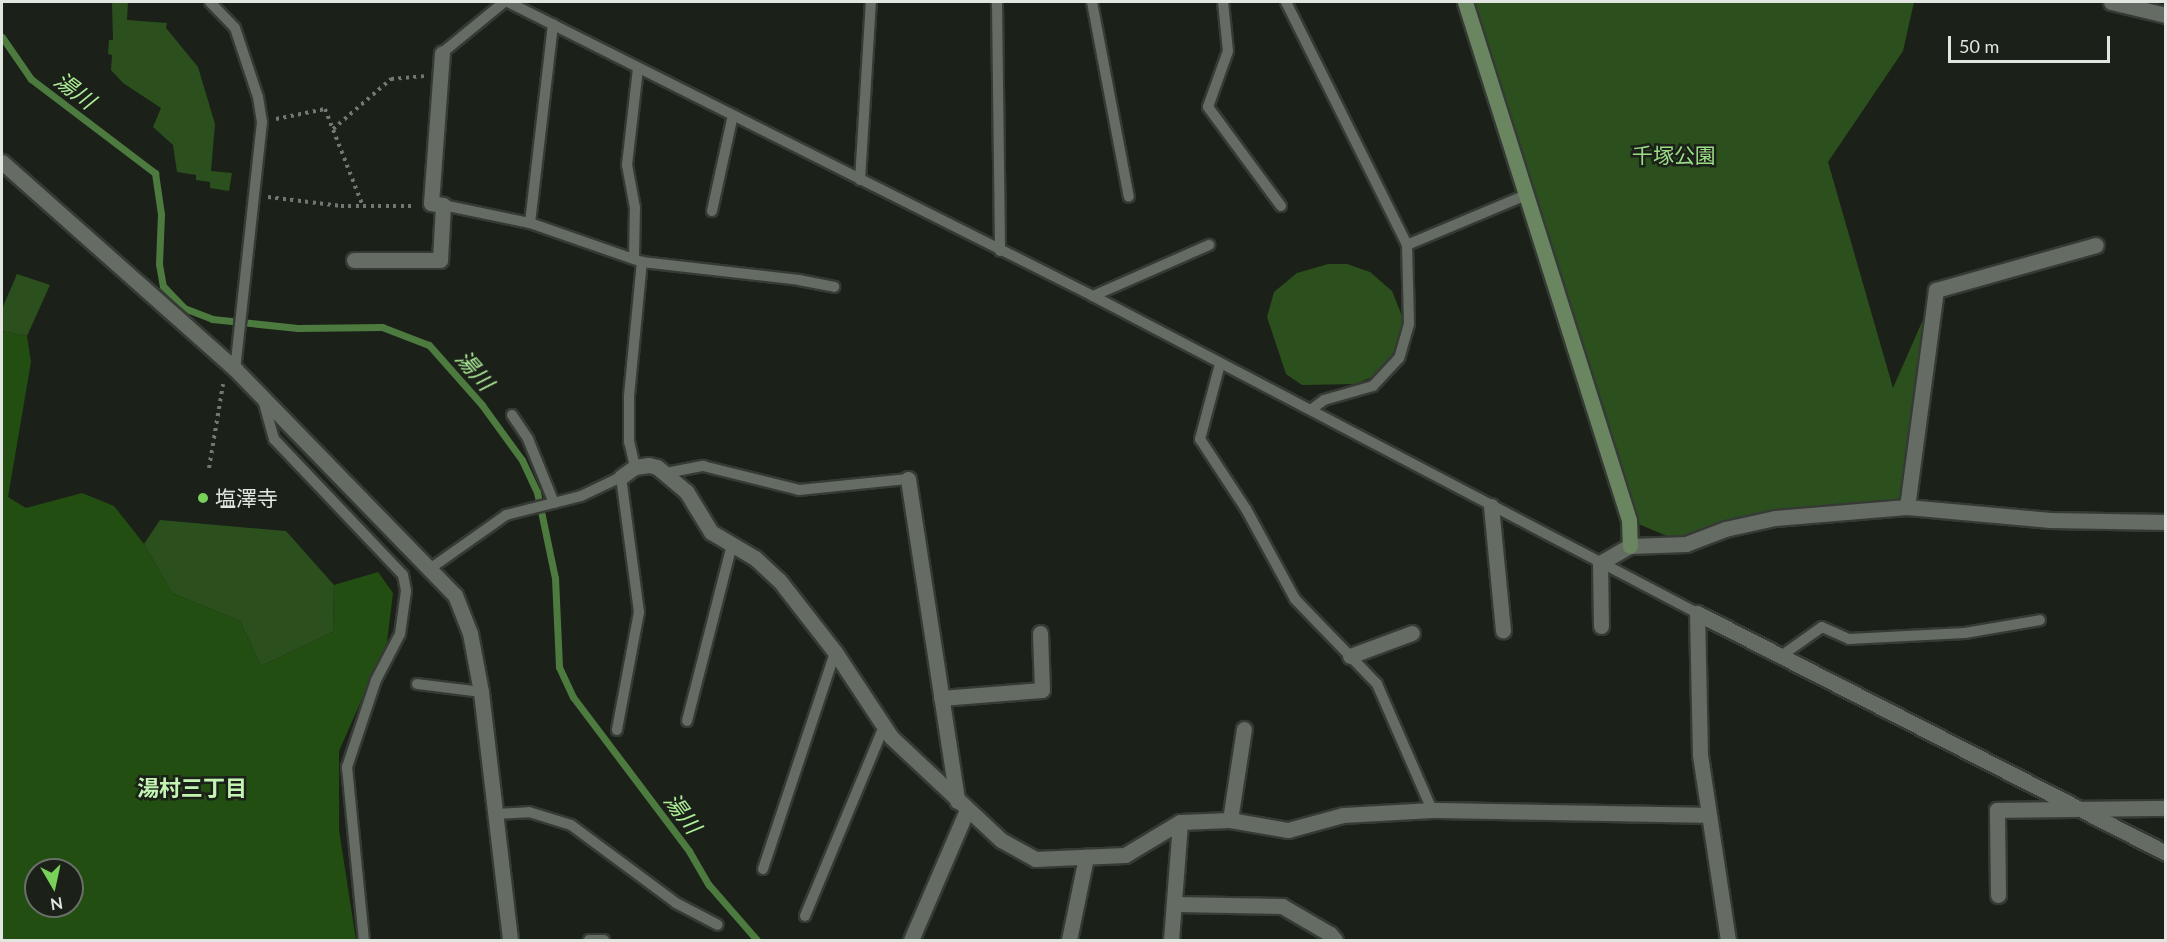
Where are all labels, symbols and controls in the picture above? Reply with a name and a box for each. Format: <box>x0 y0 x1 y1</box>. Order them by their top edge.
scale bar <box>1951 24 2113 62</box>
text: 50 m <box>1959 35 1999 57</box>
water label: 湯川 <box>49 66 101 114</box>
park label: 千塚公園 <box>1632 142 1716 168</box>
water label: 湯川 <box>451 345 499 395</box>
place label: 塩澤寺 <box>215 485 278 511</box>
marker: 塩澤寺 <box>196 491 210 505</box>
district label: 湯村三丁目 <box>137 775 247 801</box>
water label: 湯川 <box>659 787 707 839</box>
north arrow <box>24 858 84 918</box>
text: N <box>49 894 64 915</box>

